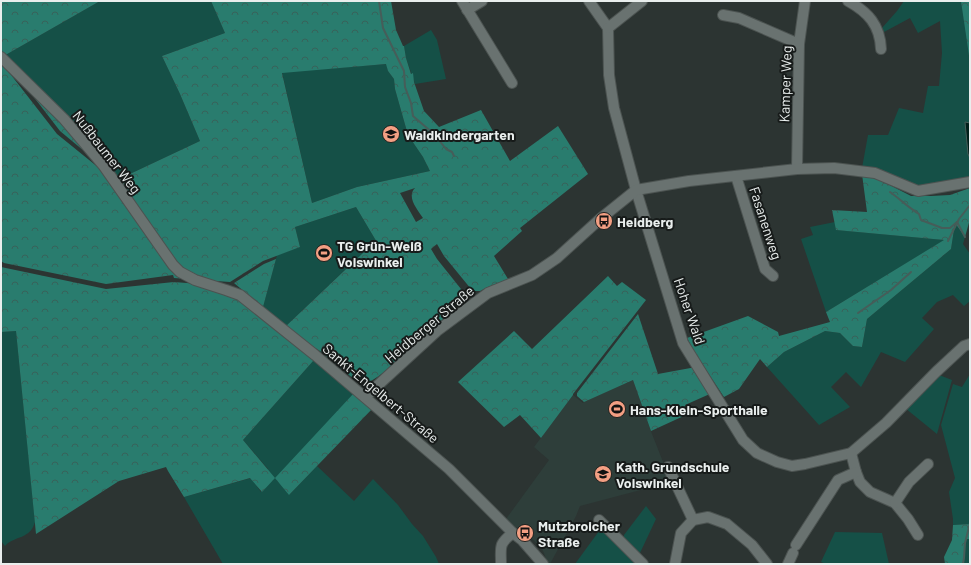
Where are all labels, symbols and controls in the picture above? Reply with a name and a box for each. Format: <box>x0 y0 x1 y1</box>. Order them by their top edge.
street label: Kamper Weg <box>775 45 795 123</box>
street label: Nußbaumer Weg <box>69 107 145 197</box>
school or university icon: Waldkindergarten <box>381 124 401 144</box>
place label: Waldkindergarten <box>404 126 515 143</box>
street label: Fasanenweg <box>746 184 786 262</box>
bus stop icon: Heidberg <box>594 211 614 231</box>
place label: Heidberg <box>617 213 673 230</box>
place label: TG Grün-Weiß Voiswinkel <box>337 237 422 270</box>
sports icon: TG Grün-Weiß Voiswinkel <box>314 243 334 263</box>
street label: Hoher Wald <box>671 276 709 346</box>
street label: Heidberger Straße <box>381 282 477 366</box>
street label: Sankt-Engelbert-Straße <box>320 340 442 446</box>
sports icon: Hans-Klein-Sporthalle <box>607 399 627 419</box>
place label: Hans-Klein-Sporthalle <box>630 401 768 418</box>
place label: Kath. Grundschule Voiswinkel <box>616 458 730 491</box>
school or university icon: Kath. Grundschule Voiswinkel <box>593 464 613 484</box>
place label: Mutzbroicher Straße <box>538 517 621 550</box>
bus stop icon: Mutzbroicher Straße <box>515 523 535 543</box>

